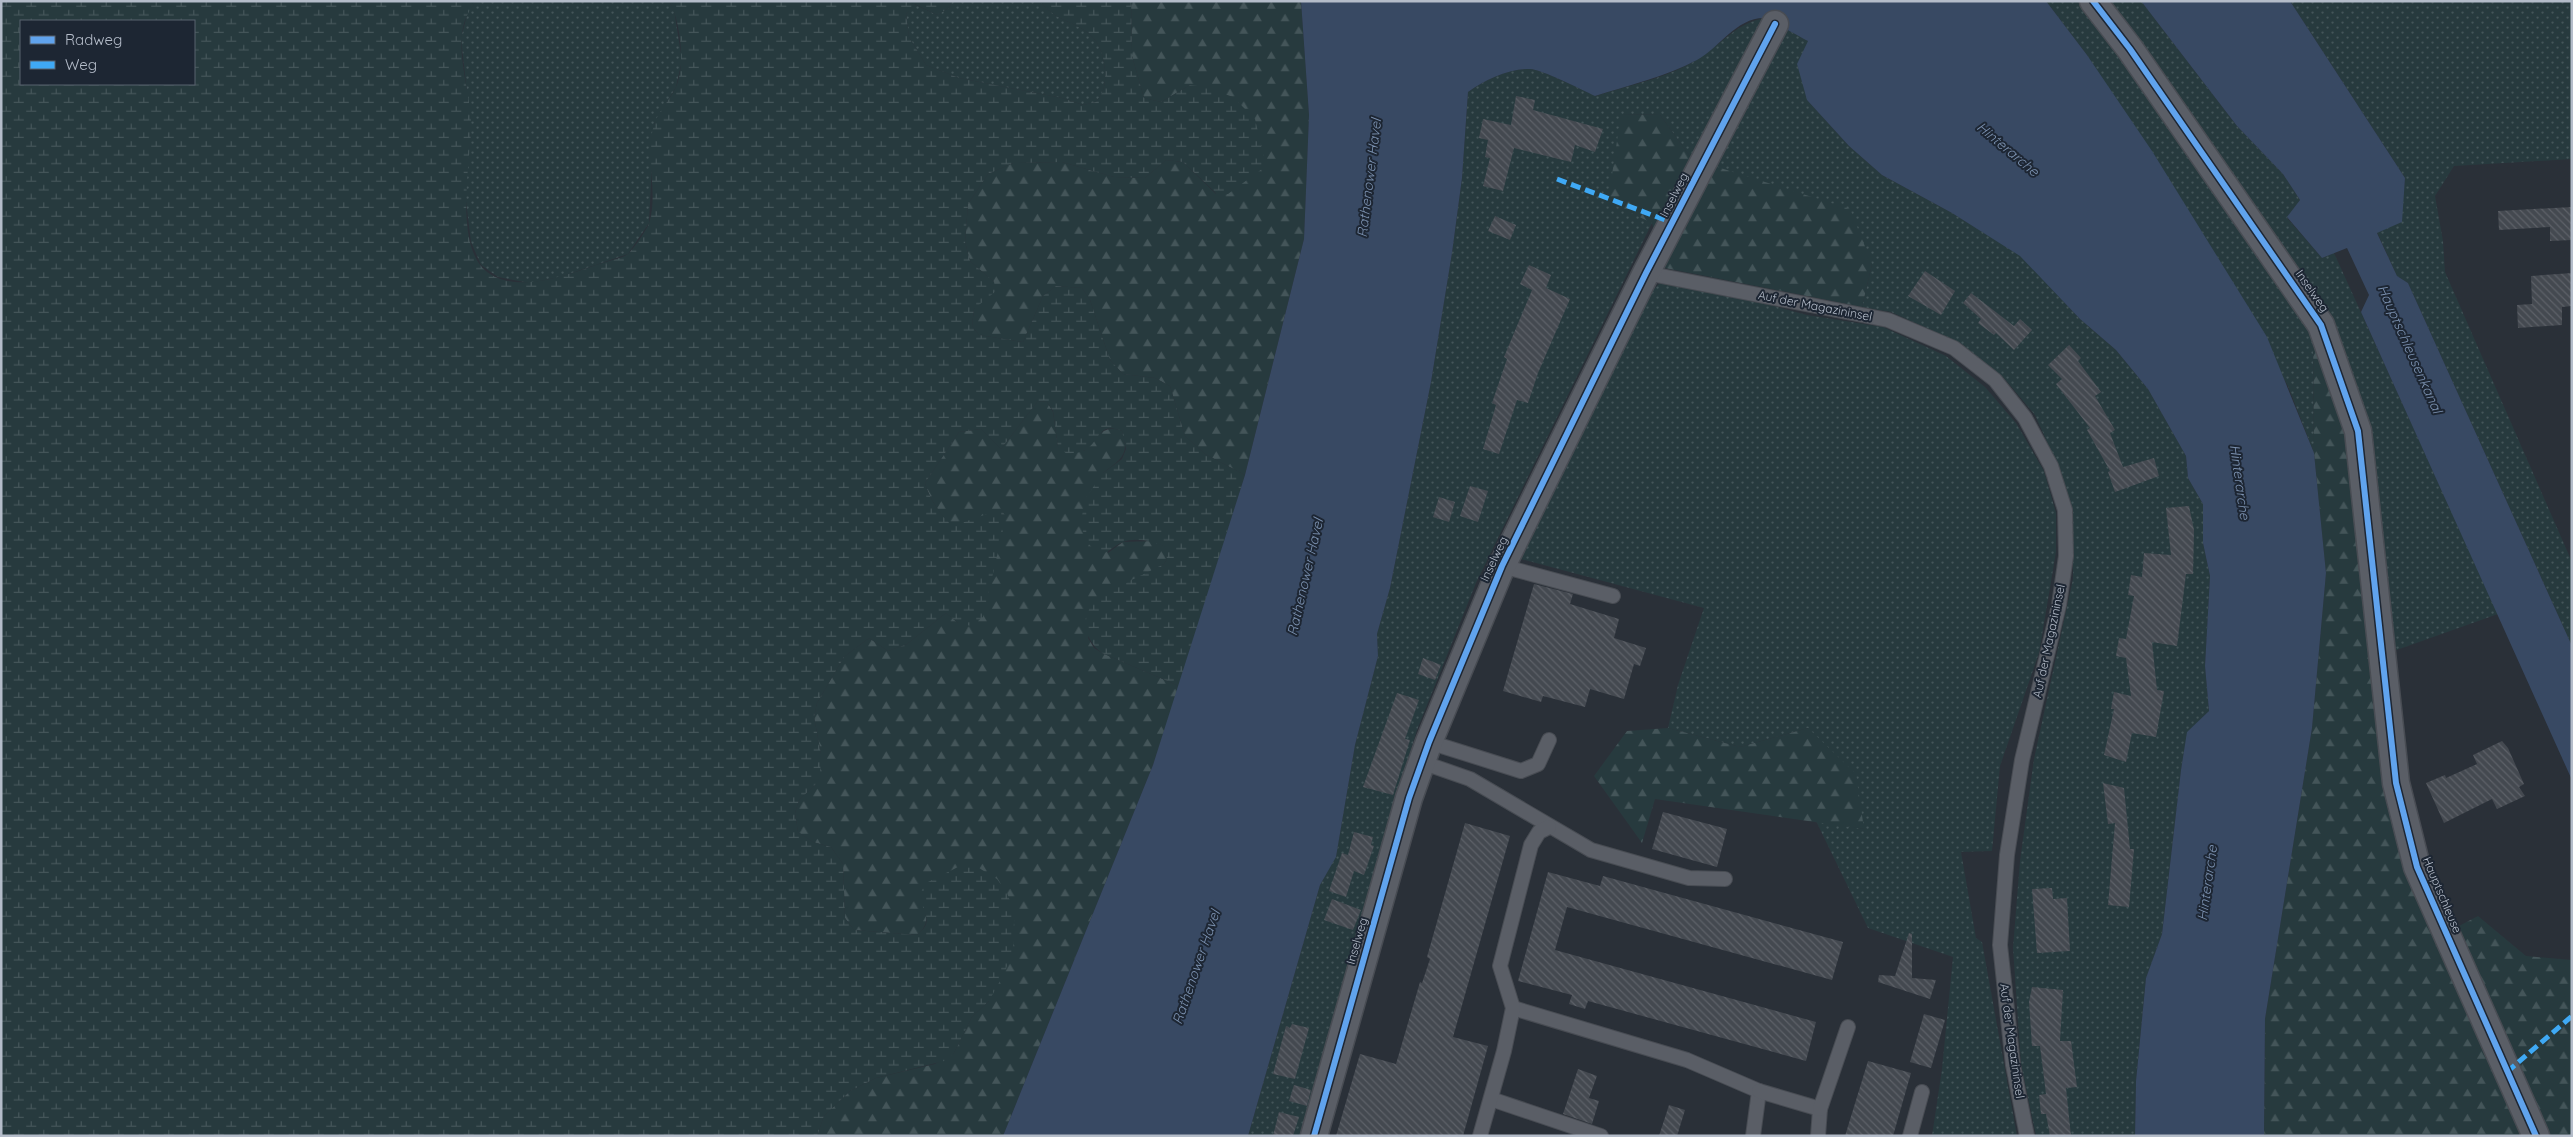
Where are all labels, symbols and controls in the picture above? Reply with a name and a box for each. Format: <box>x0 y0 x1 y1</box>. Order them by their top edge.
legend <box>20 20 195 85</box>
text: Radweg <box>65 30 122 49</box>
text: Weg <box>65 55 97 74</box>
water label: Rathenower Havel <box>1353 116 1385 238</box>
water label: Hinterarche <box>1973 118 2044 181</box>
street label: Inselweg <box>1656 170 1691 220</box>
street label: Inselweg <box>2292 267 2332 315</box>
water label: Hauptschleusenkanal <box>2374 282 2447 418</box>
street label: Auf der Magazininsel <box>1757 287 1873 324</box>
water label: Hinterarche <box>2226 443 2254 522</box>
water label: Rathenower Havel <box>1283 515 1328 637</box>
street label: Inselweg <box>1477 534 1511 584</box>
street label: Auf der Magazininsel <box>2029 583 2068 699</box>
water label: Hinterarche <box>2193 843 2221 922</box>
street label: Hauptschleuse <box>2420 854 2465 935</box>
water label: Rathenower Havel <box>1168 906 1225 1026</box>
street label: Inselweg <box>1343 916 1370 966</box>
street label: Auf der Magazininsel <box>1997 983 2028 1099</box>

